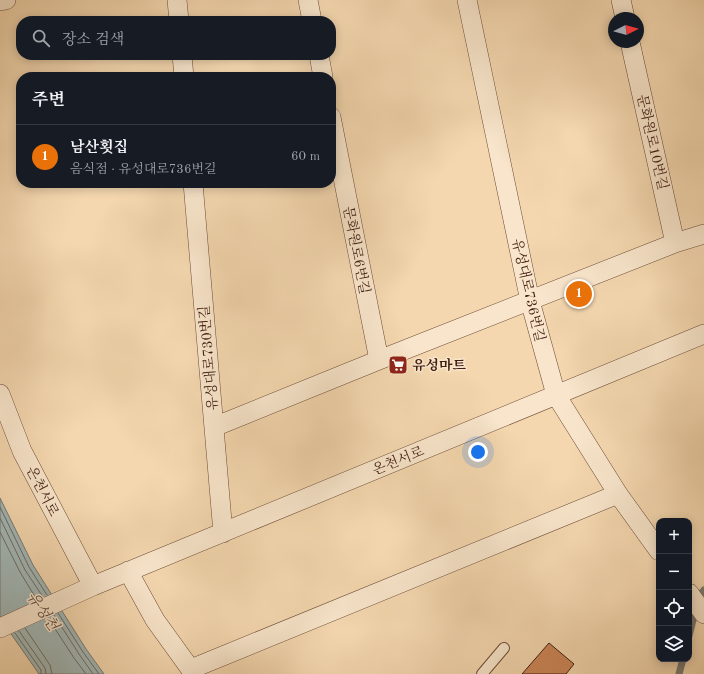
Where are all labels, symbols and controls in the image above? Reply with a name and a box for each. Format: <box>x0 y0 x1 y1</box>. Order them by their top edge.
north arrow <box>608 12 644 48</box>
search box <box>16 16 336 60</box>
icon: search <box>30 27 52 49</box>
text: 장소 검색 <box>62 33 124 48</box>
text: 주변 <box>32 92 65 109</box>
street label: 문화원로10번길 <box>634 93 671 191</box>
text: 남산횟집 <box>70 141 128 156</box>
text: 1 <box>41 150 49 163</box>
text: 60 m <box>291 150 320 163</box>
text: 음식점 · 유성대로736번길 <box>70 163 217 176</box>
street label: 문화원로6번길 <box>341 205 372 295</box>
street label: 유성대로736번길 <box>509 237 548 343</box>
pin: 1 <box>566 279 592 309</box>
street label: 유성대로730번길 <box>196 305 221 411</box>
supermarket icon: 유성마트 <box>387 354 409 376</box>
place label: 유성마트 <box>412 357 467 373</box>
your location <box>468 442 488 462</box>
street label: 온천서로 <box>370 443 427 478</box>
street label: 온천서로 <box>24 464 62 519</box>
map controls <box>656 518 692 662</box>
button: + <box>656 518 692 554</box>
button: − <box>656 554 692 590</box>
water label: 유성천 <box>23 589 63 635</box>
button: locate <box>656 590 692 626</box>
button: layers <box>656 626 692 662</box>

